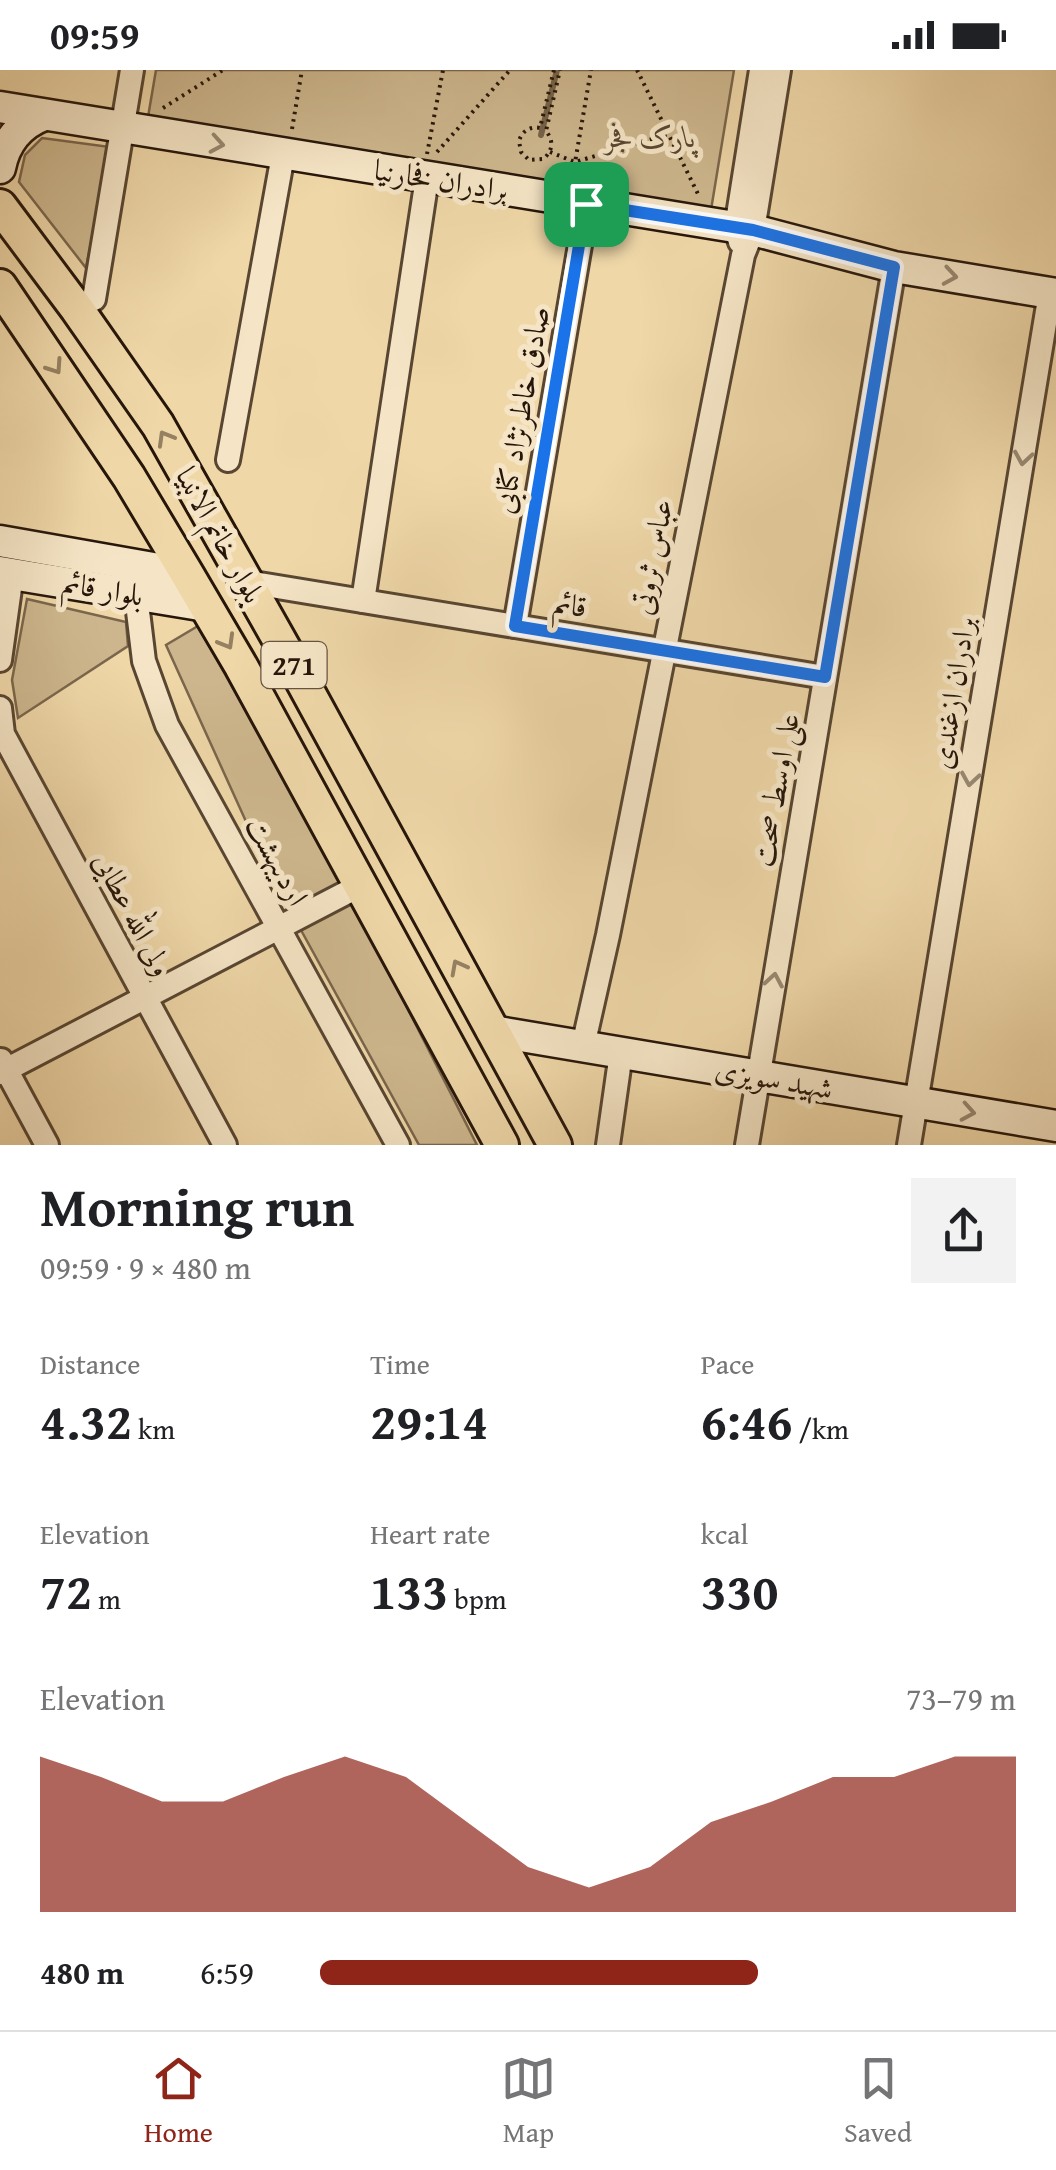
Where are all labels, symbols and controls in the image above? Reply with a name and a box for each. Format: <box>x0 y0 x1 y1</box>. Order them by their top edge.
text: 09:59 <box>50 7 140 63</box>
park label: پارک فجر <box>602 114 698 158</box>
one-way arrow <box>209 133 225 154</box>
street label: برادران فخارنیا <box>371 147 511 211</box>
pin <box>544 162 629 247</box>
icon: arrive <box>559 177 614 232</box>
one-way arrow <box>942 265 958 286</box>
street label: صادق خاطرنژاد کتابی <box>480 303 560 517</box>
one-way arrow <box>43 355 61 374</box>
one-way arrow <box>158 431 177 449</box>
one-way arrow <box>1013 450 1034 466</box>
street label: بلوار خاتم الانبیا <box>161 458 276 613</box>
street label: عباس ثروتی <box>618 495 684 618</box>
street label: بلوار قائم <box>58 559 147 622</box>
street label: قائم <box>549 580 590 633</box>
street label: برادران ازغندی <box>918 614 986 772</box>
one-way arrow <box>215 632 234 650</box>
road number: 271 <box>262 642 326 688</box>
street label: علی اوسط صحت <box>740 710 811 870</box>
one-way arrow <box>960 771 981 787</box>
street label: اردیبهشت <box>235 808 320 913</box>
street label: ولی الله عطایی <box>83 844 185 984</box>
one-way arrow <box>450 960 470 978</box>
one-way arrow <box>763 972 784 988</box>
street label: شهید سویزی <box>712 1046 837 1110</box>
one-way arrow <box>959 1100 976 1121</box>
text: Morning run <box>40 1166 354 1246</box>
button: share <box>911 1178 1016 1283</box>
text: 09:59 · 9 × 480 m <box>40 1244 251 1291</box>
text: Distance <box>40 1343 140 1384</box>
text: Time <box>370 1343 430 1384</box>
text: Pace <box>701 1343 755 1384</box>
text: 4.32 <box>40 1384 132 1457</box>
text: 29:14 <box>370 1384 488 1457</box>
text: 6:46 <box>701 1384 793 1457</box>
text: km <box>132 1408 175 1449</box>
text: /km <box>793 1408 849 1449</box>
text: Elevation <box>40 1513 150 1554</box>
text: Heart rate <box>370 1513 490 1554</box>
text: kcal <box>701 1513 748 1554</box>
text: 72 <box>40 1554 92 1627</box>
text: 133 <box>370 1554 448 1627</box>
text: 330 <box>701 1554 778 1627</box>
text: m <box>92 1578 121 1619</box>
text: bpm <box>448 1578 507 1619</box>
text: Elevation <box>40 1675 165 1722</box>
text: 73–79 m <box>906 1675 1016 1722</box>
text: 480 m <box>40 1949 124 1996</box>
text: 6:59 <box>200 1949 254 1996</box>
tab: Home <box>144 2051 213 2152</box>
tab: Map <box>501 2051 556 2152</box>
tab: Saved <box>844 2051 912 2152</box>

